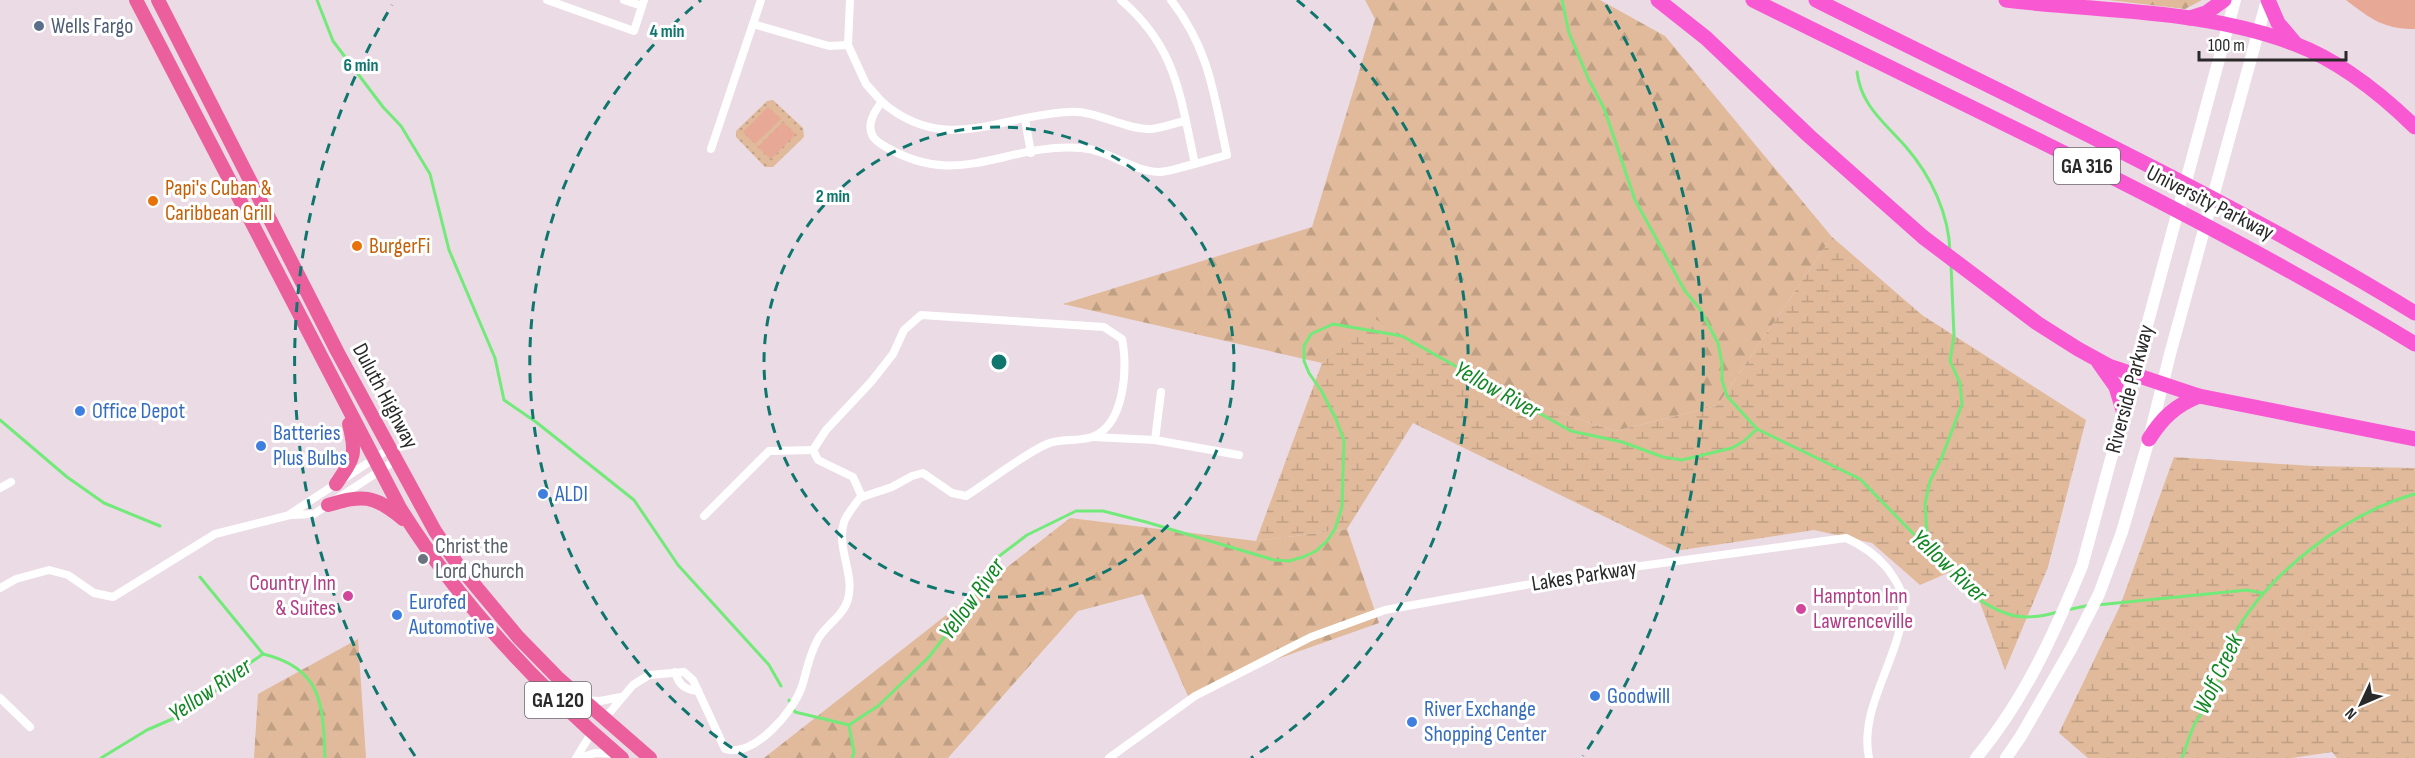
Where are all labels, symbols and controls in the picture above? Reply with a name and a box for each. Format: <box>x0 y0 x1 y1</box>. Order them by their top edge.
place label: Wells Fargo <box>51 13 133 40</box>
marker: Wells Fargo <box>32 19 46 33</box>
text: 4 min <box>650 21 684 42</box>
scale bar <box>2199 24 2346 62</box>
text: 100 m <box>2208 35 2245 56</box>
text: 6 min <box>344 55 378 76</box>
road number: GA 316 <box>2054 148 2120 184</box>
street label: University Parkway <box>2142 159 2279 247</box>
place label: Papi's Cuban & Caribbean Grill <box>165 175 272 227</box>
text: 2 min <box>816 186 850 207</box>
marker: Papi's Cuban & Caribbean Grill <box>146 194 160 208</box>
place label: BurgerFi <box>369 233 430 260</box>
marker: BurgerFi <box>350 239 364 253</box>
street label: Riverside Parkway <box>2100 321 2160 456</box>
street label: Duluth Highway <box>346 339 424 454</box>
centre of rings <box>989 352 1009 372</box>
water label: Yellow River <box>1449 355 1546 426</box>
place label: Office Depot <box>92 398 186 425</box>
marker: Office Depot <box>73 404 87 418</box>
place label: Batteries Plus Bulbs <box>273 420 347 472</box>
marker: Batteries Plus Bulbs <box>254 439 268 453</box>
place label: ALDI <box>554 481 588 508</box>
marker: ALDI <box>536 487 550 501</box>
water label: Yellow River <box>1905 523 1994 609</box>
place label: Christ the Lord Church <box>435 533 524 585</box>
marker: Christ the Lord Church <box>416 552 430 566</box>
water label: Yellow River <box>933 552 1012 645</box>
street label: Lakes Parkway <box>1530 554 1639 598</box>
place label: Country Inn & Suites <box>249 570 336 622</box>
place label: Hampton Inn Lawrenceville <box>1813 583 1913 635</box>
marker: Country Inn & Suites <box>341 589 355 603</box>
place label: Eurofed Automotive <box>408 589 495 641</box>
marker: Hampton Inn Lawrenceville <box>1794 602 1808 616</box>
marker: Eurofed Automotive <box>390 608 404 622</box>
water label: Wolf Creek <box>2187 628 2250 719</box>
water label: Yellow River <box>163 651 258 728</box>
north arrow <box>2331 674 2391 734</box>
road number: GA 120 <box>525 682 591 718</box>
place label: Goodwill <box>1607 683 1670 710</box>
marker: Goodwill <box>1588 689 1602 703</box>
place label: River Exchange Shopping Center <box>1424 696 1547 748</box>
text: N <box>2341 704 2361 723</box>
marker: River Exchange Shopping Center <box>1405 715 1419 729</box>

